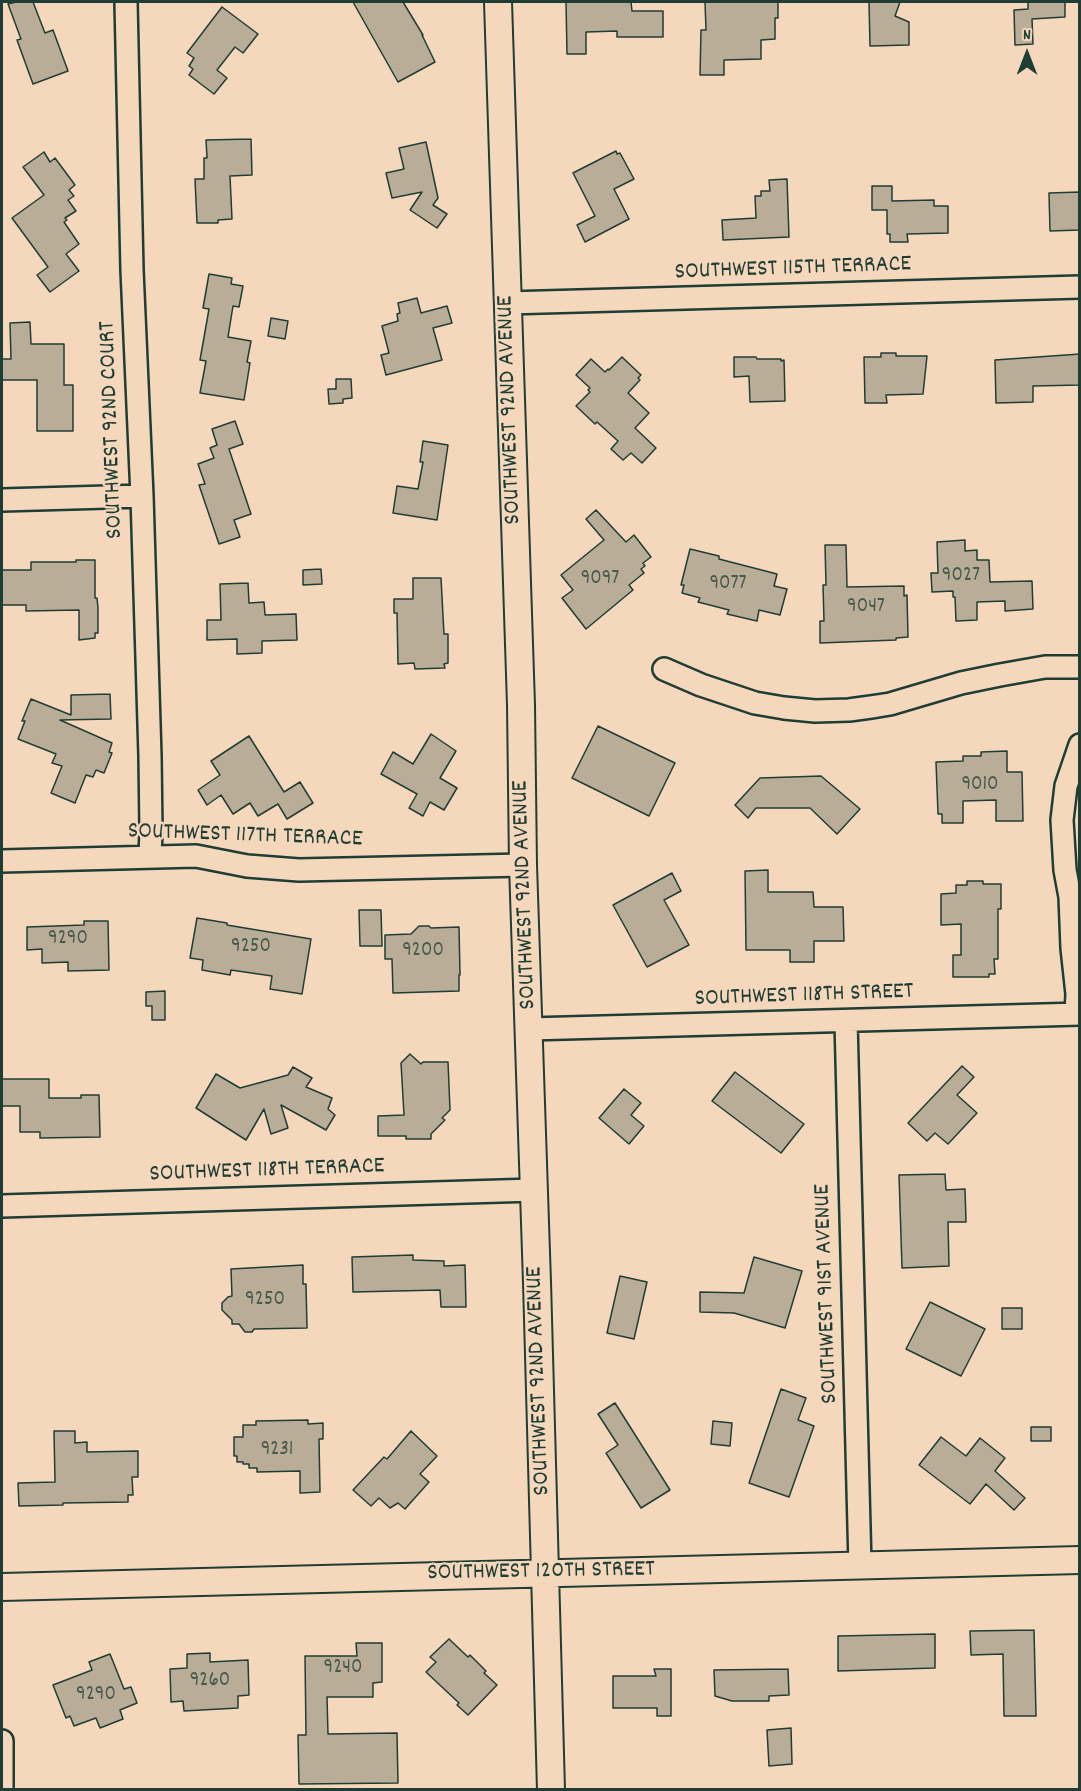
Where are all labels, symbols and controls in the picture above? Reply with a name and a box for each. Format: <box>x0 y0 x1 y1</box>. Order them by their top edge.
north arrow <box>997 24 1057 84</box>
text: N <box>1023 24 1031 47</box>
street label: SOUTHWEST 115TH TERRACE <box>674 251 912 289</box>
street label: SOUTHWEST 92ND AVENUE <box>493 295 529 525</box>
street label: SOUTHWEST 92ND COURT <box>95 321 131 539</box>
house number: 9027 <box>942 564 980 590</box>
house number: 9097 <box>581 567 619 593</box>
house number: 9077 <box>709 572 747 598</box>
house number: 9047 <box>847 595 885 621</box>
house number: 9010 <box>961 773 999 799</box>
street label: SOUTHWEST 92ND AVENUE <box>508 780 544 1010</box>
street label: SOUTHWEST 117TH TERRACE <box>127 819 363 855</box>
house number: 9290 <box>48 927 88 953</box>
house number: 9250 <box>231 935 271 961</box>
house number: 9200 <box>402 939 444 965</box>
street label: SOUTHWEST 118TH STREET <box>694 979 914 1015</box>
street label: SOUTHWEST 118TH TERRACE <box>149 1154 385 1190</box>
street label: SOUTHWEST 91ST AVENUE <box>810 1184 846 1404</box>
street label: SOUTHWEST 92ND AVENUE <box>522 1266 558 1496</box>
house number: 9250 <box>245 1288 285 1314</box>
house number: 9231 <box>261 1438 293 1464</box>
street label: SOUTHWEST 120TH STREET <box>427 1557 655 1589</box>
house number: 9240 <box>324 1656 362 1682</box>
house number: 9260 <box>190 1669 230 1695</box>
house number: 9290 <box>76 1683 116 1709</box>

